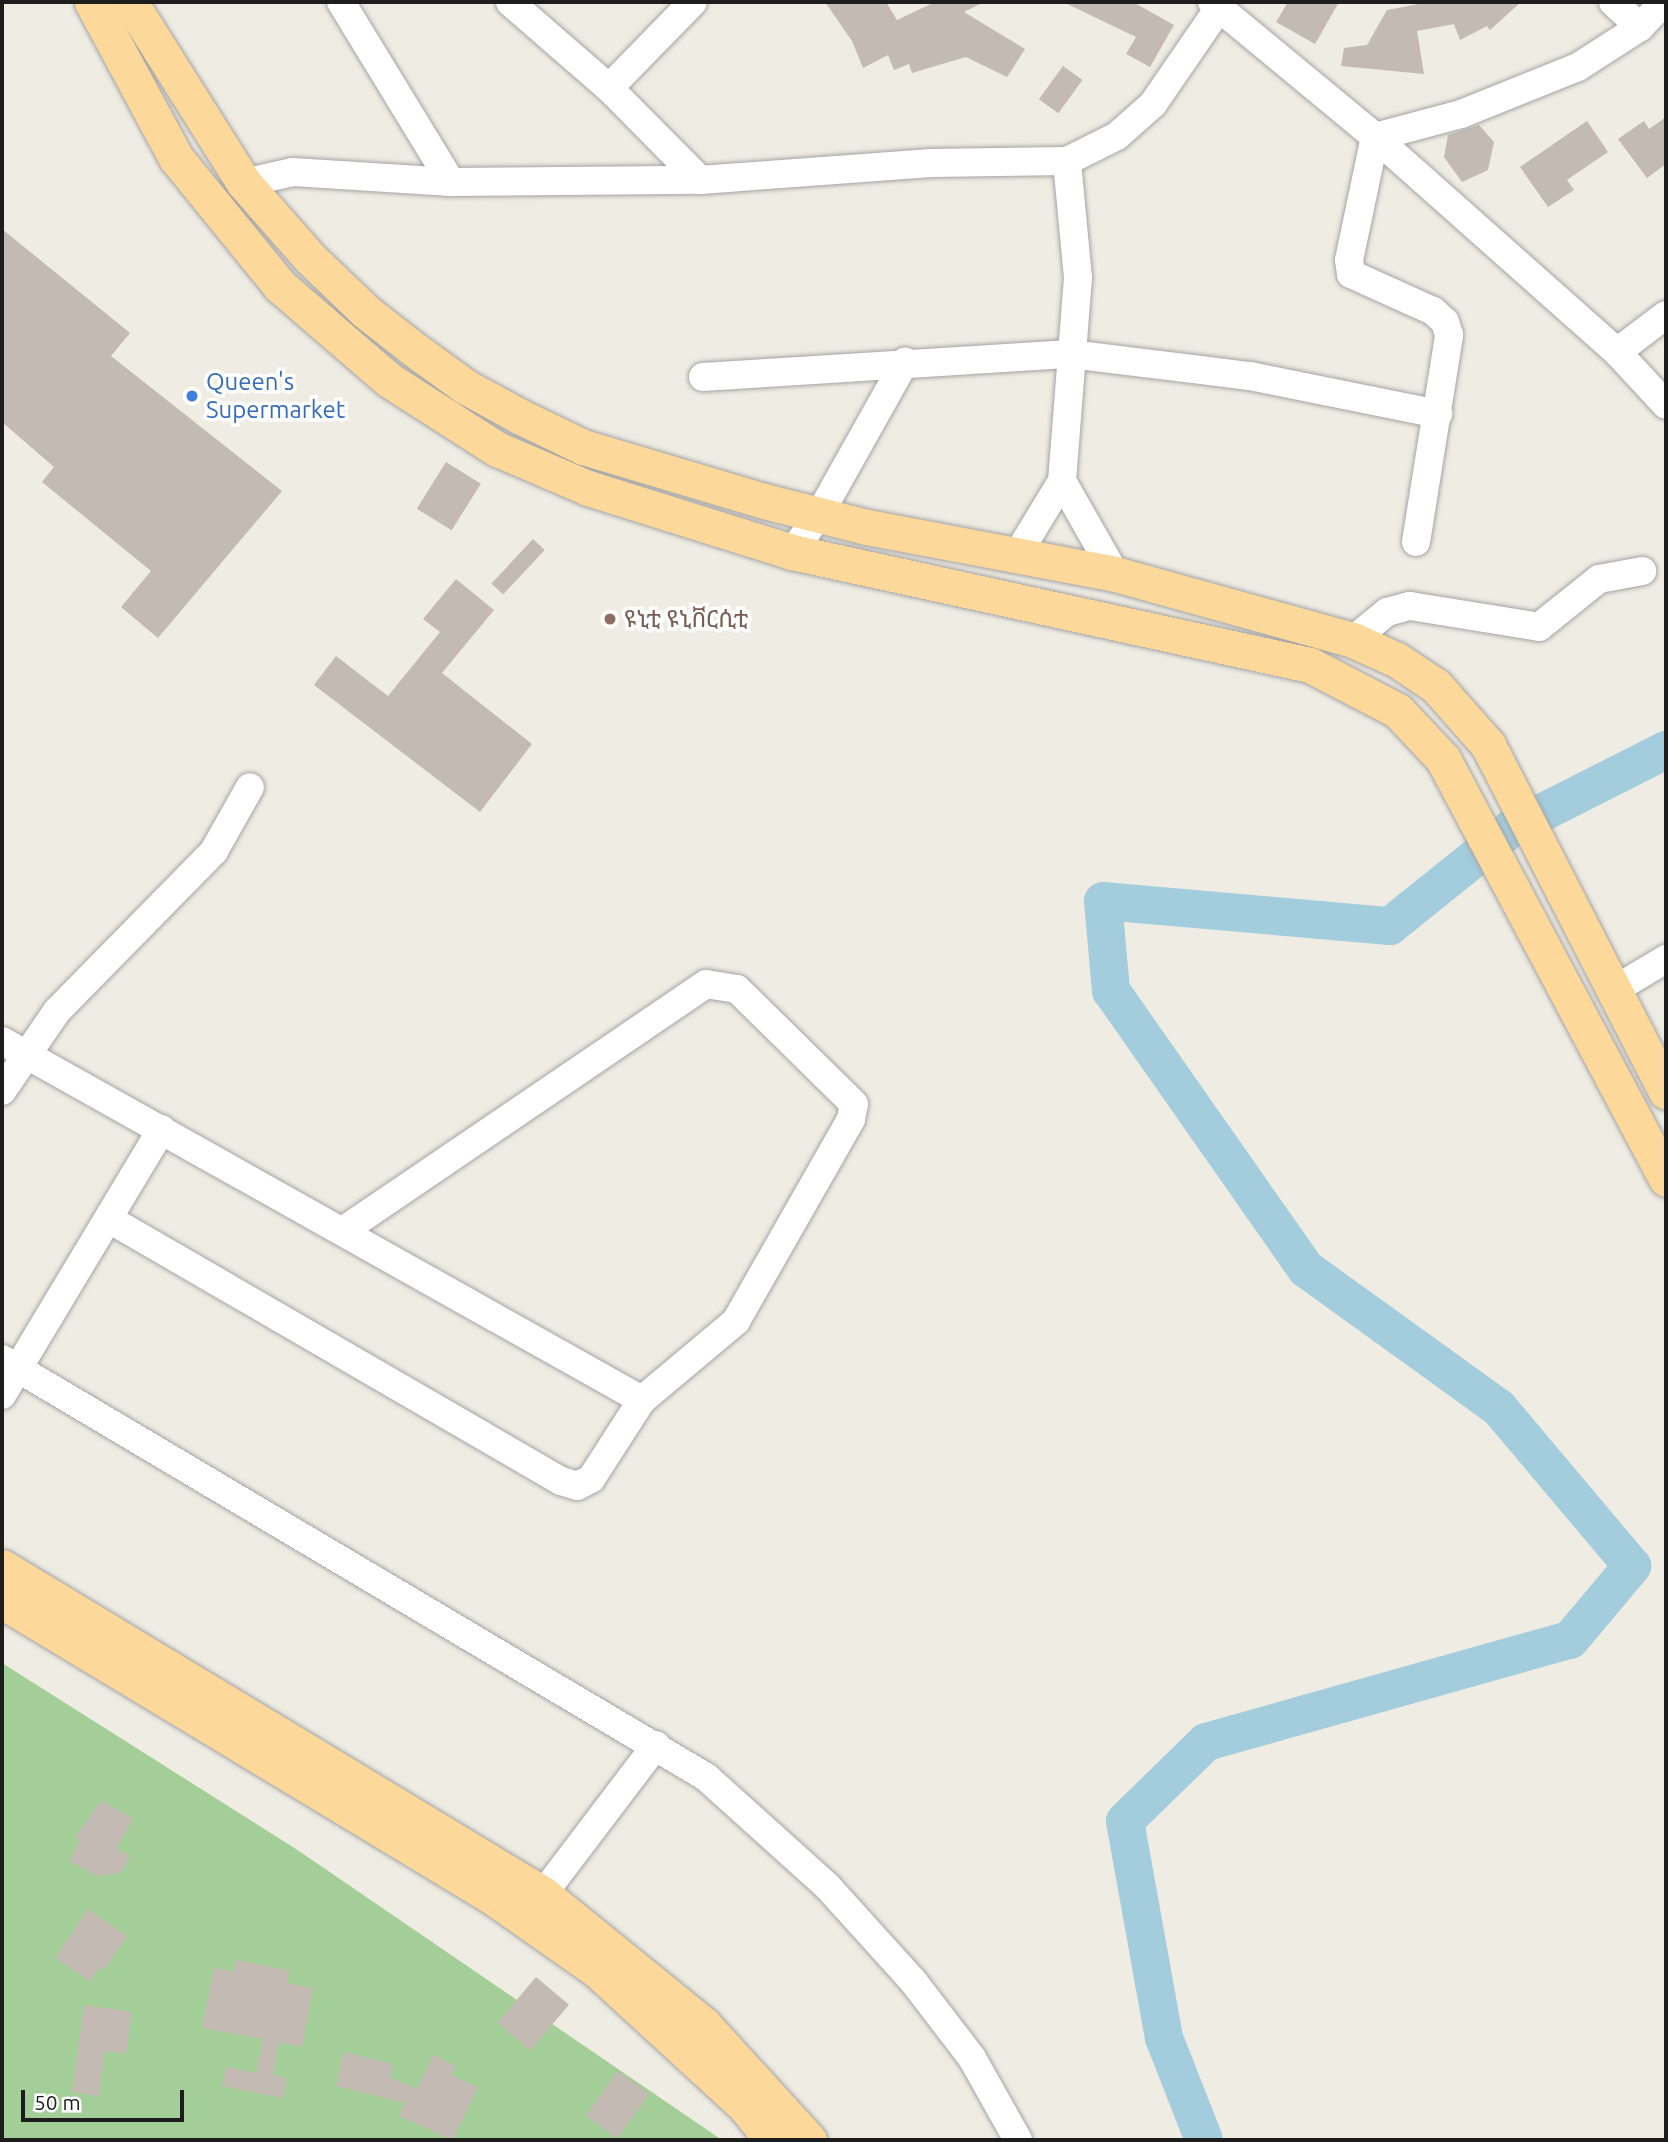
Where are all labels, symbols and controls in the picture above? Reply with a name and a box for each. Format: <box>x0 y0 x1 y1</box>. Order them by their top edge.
place label: Queen's Supermarket <box>206 368 345 424</box>
marker: Queen's Supermarket <box>184 388 200 404</box>
place label: ዩኒቲ ዩኒቨርሲቲ <box>624 605 748 633</box>
marker: ዩኒቲ ዩኒቨርሲቲ <box>602 611 618 627</box>
scale bar <box>24 2076 187 2120</box>
text: 50 m <box>34 2090 81 2114</box>

